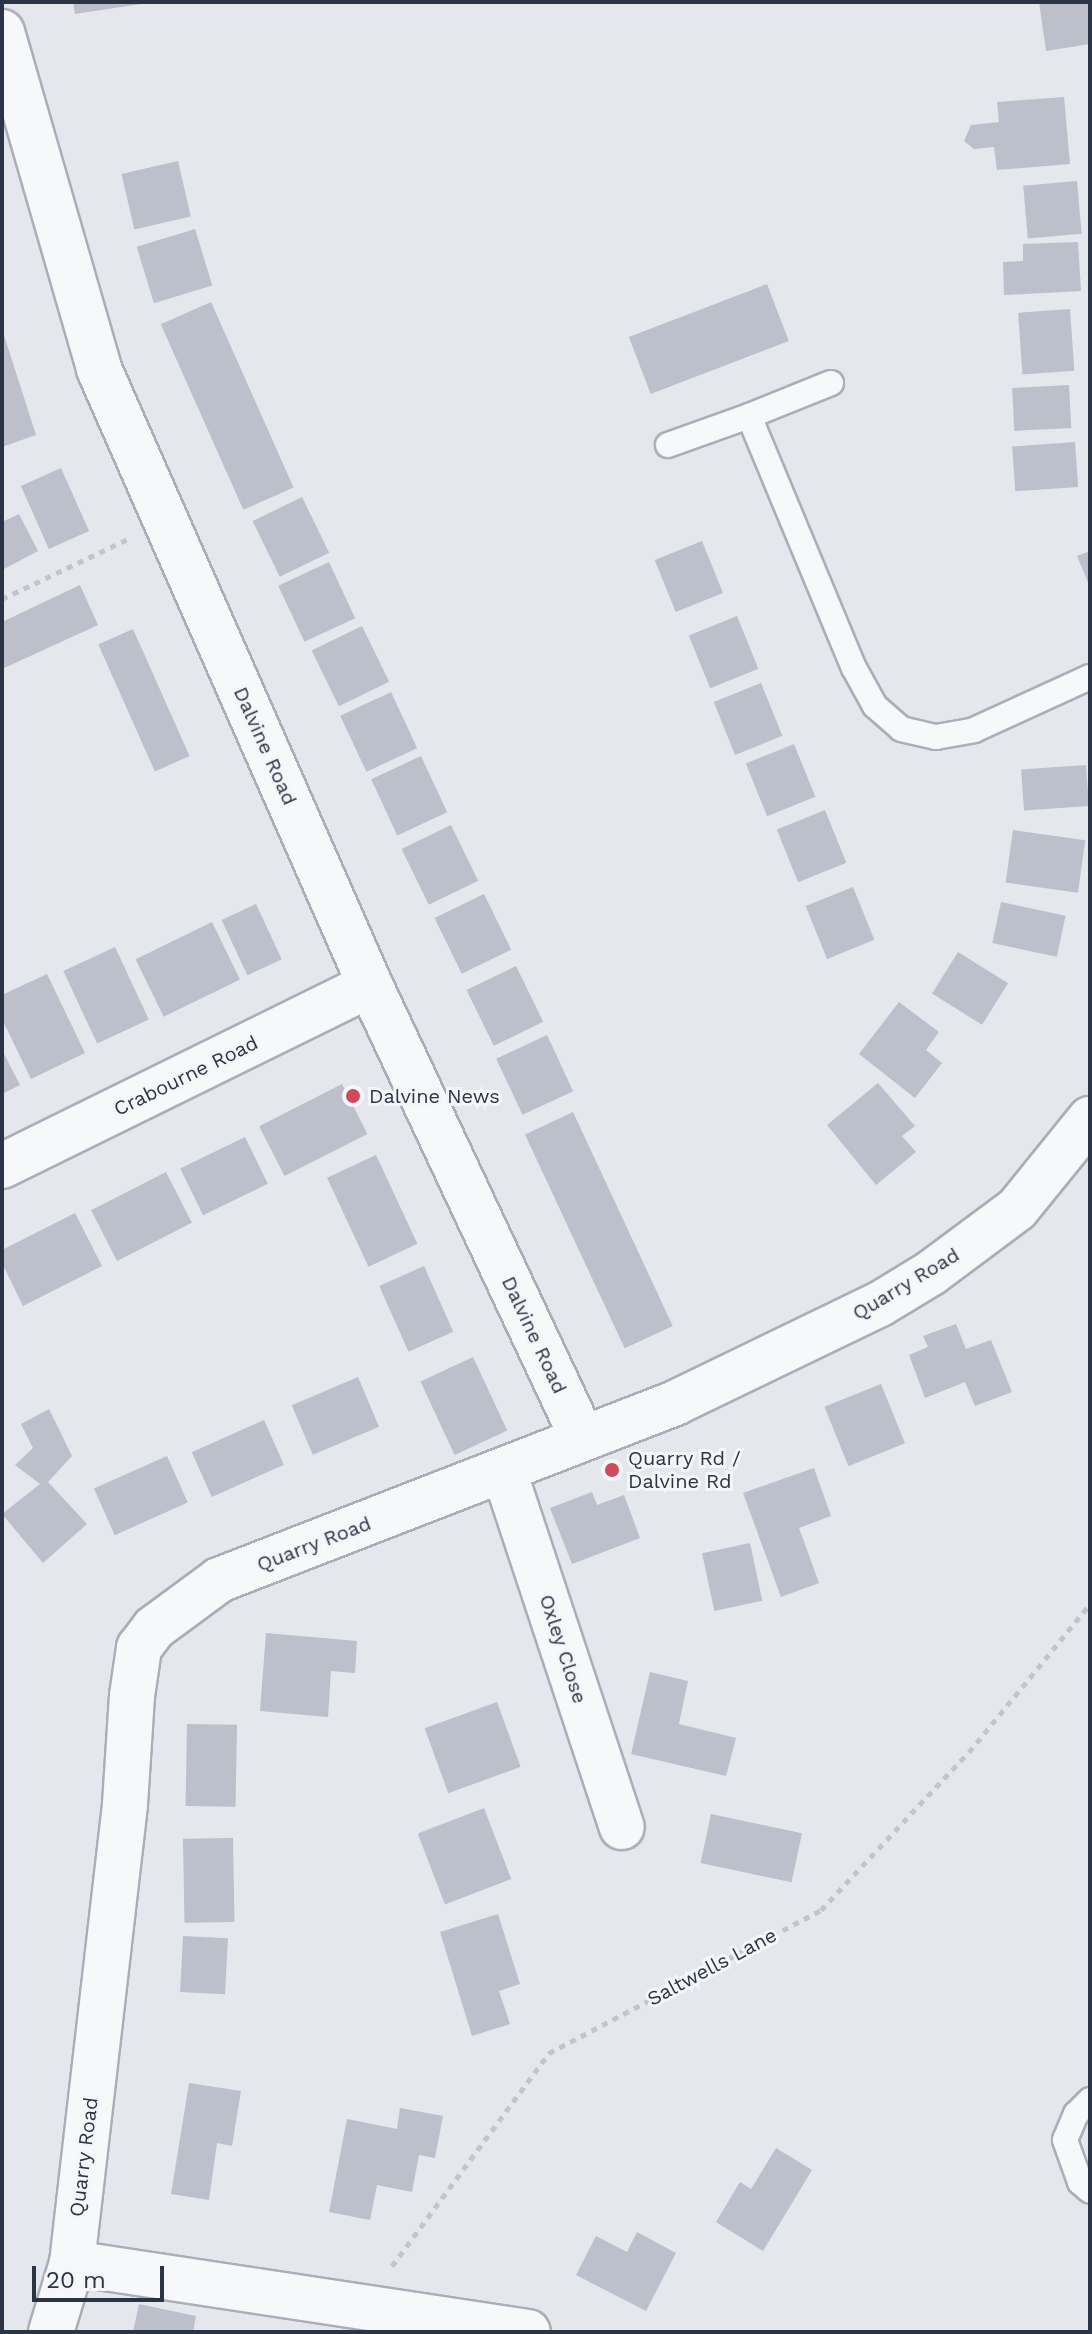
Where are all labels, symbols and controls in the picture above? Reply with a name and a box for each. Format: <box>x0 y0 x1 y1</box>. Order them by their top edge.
street label: Dalvine Road <box>228 683 302 809</box>
street label: Crabourne Road <box>110 1031 262 1121</box>
place label: Dalvine News <box>369 1084 500 1108</box>
marker: Dalvine News <box>344 1087 362 1105</box>
street label: Quarry Road <box>848 1243 964 1325</box>
street label: Dalvine Road <box>496 1272 572 1398</box>
place label: Quarry Rd / Dalvine Rd <box>628 1446 741 1493</box>
marker: Quarry Rd / Dalvine Rd <box>603 1461 621 1479</box>
street label: Quarry Road <box>253 1511 375 1577</box>
street label: Oxley Close <box>534 1591 592 1707</box>
street label: Saltwells Lane <box>643 1923 781 2011</box>
street label: Quarry Road <box>65 2096 103 2218</box>
scale bar <box>36 2250 168 2300</box>
text: 20 m <box>46 2266 106 2294</box>

